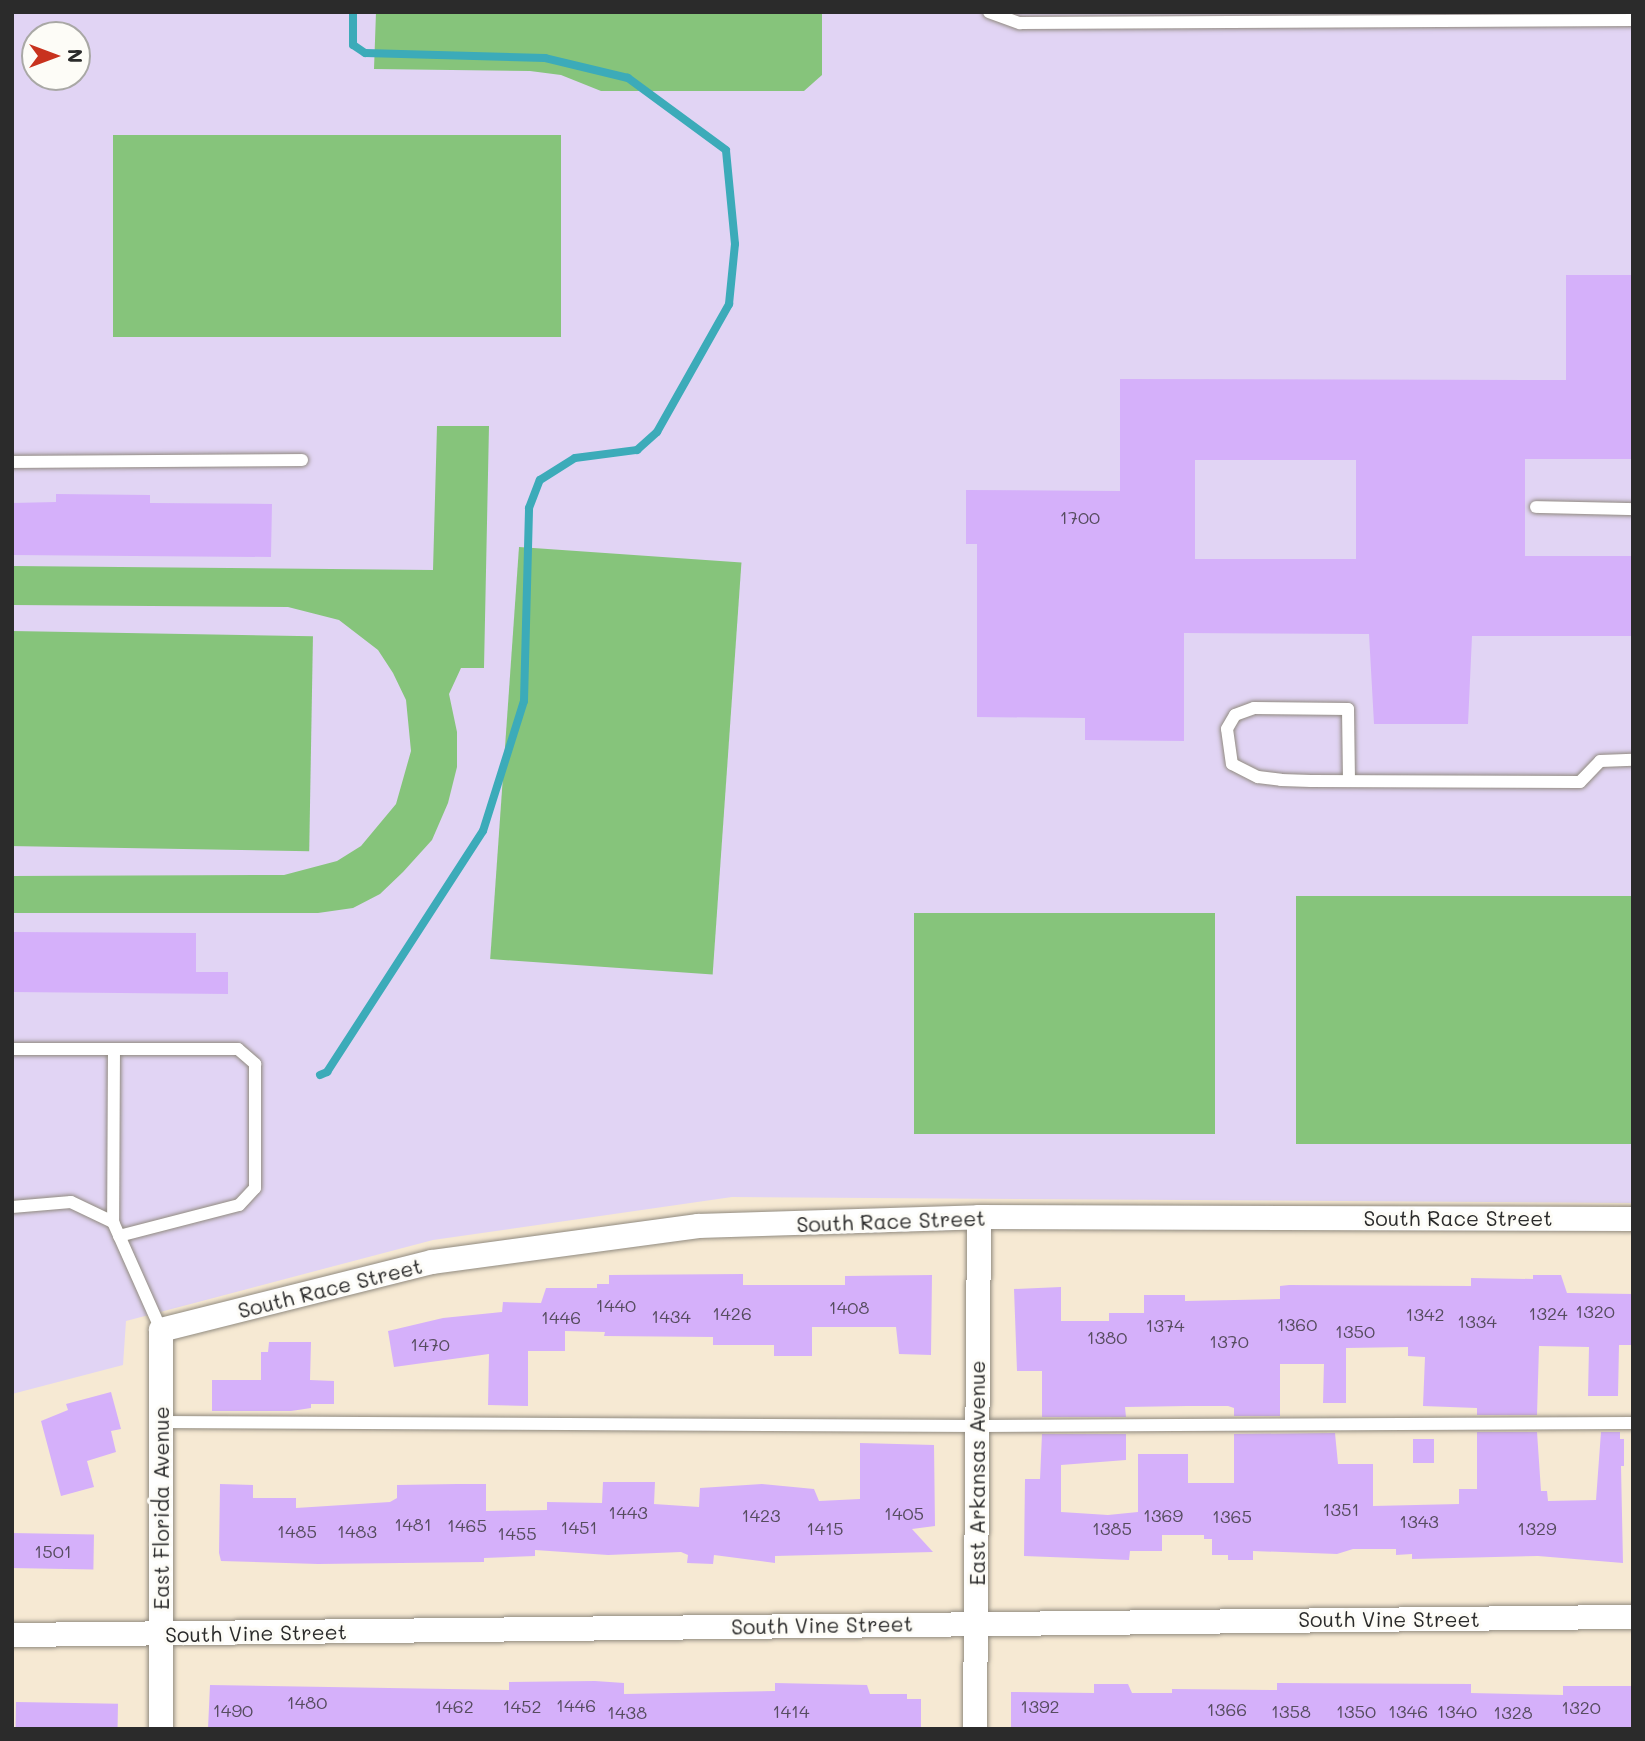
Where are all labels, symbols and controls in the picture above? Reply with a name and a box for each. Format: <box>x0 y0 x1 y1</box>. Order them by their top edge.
north arrow <box>21 21 91 91</box>
text: N <box>63 49 88 63</box>
house number: 1700 <box>1060 506 1100 528</box>
street label: South Race Street <box>796 1205 986 1237</box>
street label: South Race Street <box>1363 1205 1553 1231</box>
street label: South Race Street <box>235 1253 425 1323</box>
house number: 1440 <box>596 1294 636 1316</box>
house number: 1408 <box>829 1296 869 1318</box>
house number: 1320 <box>1575 1300 1615 1322</box>
house number: 1426 <box>712 1302 752 1324</box>
house number: 1324 <box>1528 1302 1568 1324</box>
house number: 1342 <box>1405 1303 1445 1325</box>
house number: 1434 <box>651 1305 691 1327</box>
house number: 1446 <box>541 1306 581 1328</box>
house number: 1334 <box>1457 1310 1497 1332</box>
house number: 1360 <box>1277 1313 1317 1335</box>
house number: 1374 <box>1145 1314 1185 1336</box>
house number: 1350 <box>1335 1320 1375 1342</box>
house number: 1380 <box>1087 1326 1127 1348</box>
house number: 1370 <box>1209 1330 1249 1352</box>
house number: 1470 <box>410 1333 450 1355</box>
street label: East Arkansas Avenue <box>964 1360 990 1586</box>
street label: East Florida Avenue <box>148 1406 174 1610</box>
house number: 1351 <box>1322 1498 1360 1520</box>
house number: 1443 <box>608 1501 648 1523</box>
house number: 1405 <box>884 1502 924 1524</box>
house number: 1423 <box>741 1504 781 1526</box>
house number: 1369 <box>1143 1504 1183 1526</box>
house number: 1365 <box>1212 1505 1252 1527</box>
house number: 1343 <box>1399 1510 1439 1532</box>
house number: 1481 <box>394 1513 432 1535</box>
house number: 1465 <box>447 1514 487 1536</box>
house number: 1451 <box>560 1516 598 1538</box>
house number: 1415 <box>806 1517 844 1539</box>
house number: 1385 <box>1092 1517 1132 1539</box>
house number: 1329 <box>1517 1517 1557 1539</box>
house number: 1485 <box>277 1520 317 1542</box>
house number: 1483 <box>337 1520 377 1542</box>
house number: 1455 <box>497 1522 537 1544</box>
house number: 1501 <box>34 1540 72 1562</box>
street label: South Vine Street <box>1298 1606 1480 1632</box>
street label: South Vine Street <box>731 1611 913 1639</box>
street label: South Vine Street <box>165 1619 347 1647</box>
house number: 1480 <box>287 1691 327 1713</box>
house number: 1446 <box>556 1694 596 1716</box>
house number: 1462 <box>434 1695 474 1717</box>
house number: 1452 <box>502 1695 542 1717</box>
house number: 1392 <box>1020 1695 1060 1717</box>
house number: 1320 <box>1561 1696 1601 1718</box>
house number: 1366 <box>1207 1698 1247 1720</box>
house number: 1490 <box>213 1699 253 1721</box>
house number: 1414 <box>772 1700 810 1722</box>
house number: 1358 <box>1271 1700 1311 1722</box>
house number: 1350 <box>1336 1700 1376 1722</box>
house number: 1346 <box>1388 1700 1428 1722</box>
house number: 1340 <box>1437 1700 1477 1722</box>
house number: 1438 <box>607 1701 647 1723</box>
house number: 1328 <box>1493 1701 1533 1723</box>

